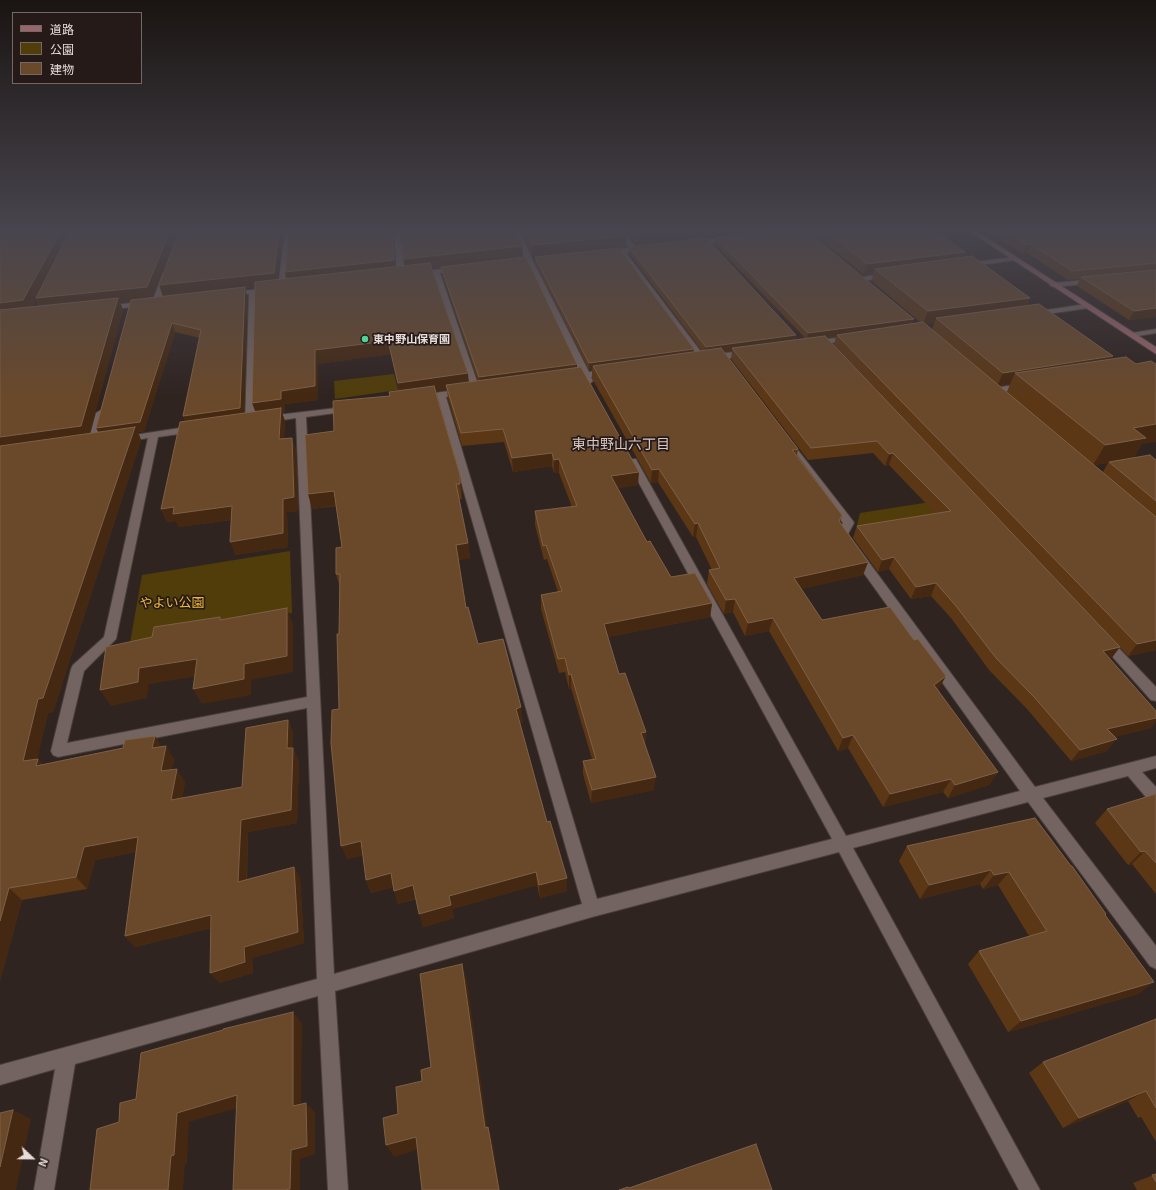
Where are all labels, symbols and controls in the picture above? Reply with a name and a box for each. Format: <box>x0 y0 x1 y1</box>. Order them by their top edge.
legend <box>12 12 142 84</box>
text: 道路 <box>50 22 74 36</box>
text: 公園 <box>50 42 74 56</box>
text: 建物 <box>50 62 74 76</box>
place label: 東中野山保育園 <box>373 332 450 346</box>
marker: 東中野山保育園 <box>360 334 370 344</box>
district label: 東中野山六丁目 <box>572 436 670 452</box>
park label: やよい公園 <box>140 595 204 611</box>
north arrow <box>12 1138 52 1178</box>
text: N <box>36 1157 51 1169</box>

